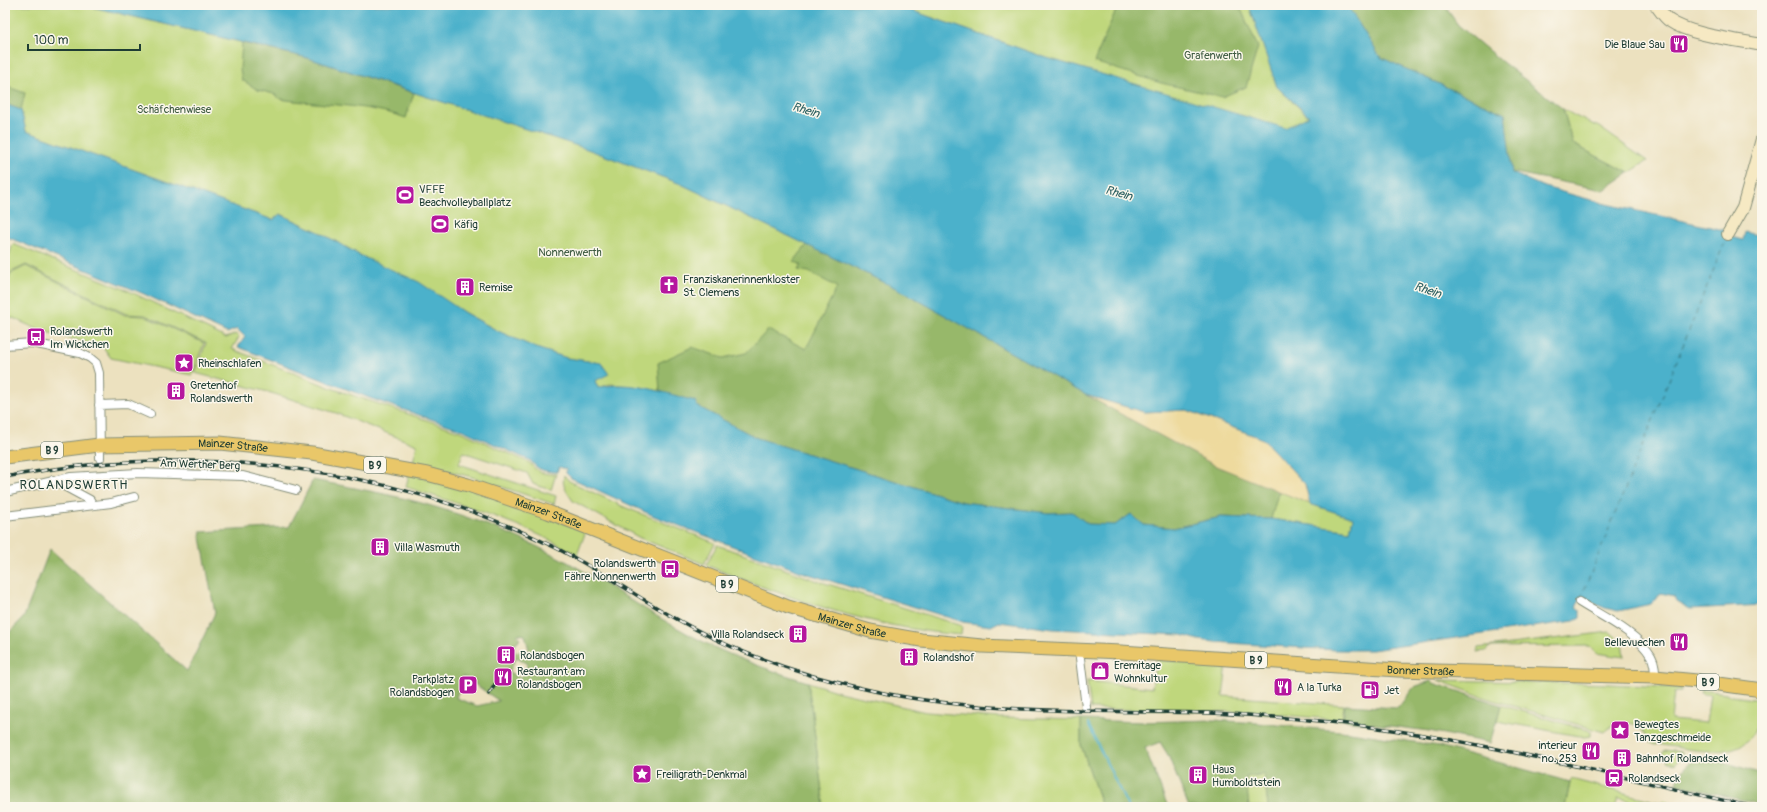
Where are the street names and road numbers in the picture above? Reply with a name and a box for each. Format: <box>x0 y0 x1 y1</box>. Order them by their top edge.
street label: Mainzer Straße <box>198 437 269 455</box>
road number: B 9 <box>41 442 63 458</box>
street label: Am Werther Berg <box>160 457 241 472</box>
road number: B 9 <box>364 457 386 473</box>
street label: Mainzer Straße <box>513 495 584 532</box>
road number: B 9 <box>716 576 738 592</box>
street label: Mainzer Straße <box>817 610 888 641</box>
road number: B 9 <box>1245 652 1267 668</box>
street label: Bonner Straße <box>1386 663 1455 679</box>
road number: B 9 <box>1697 674 1719 690</box>

